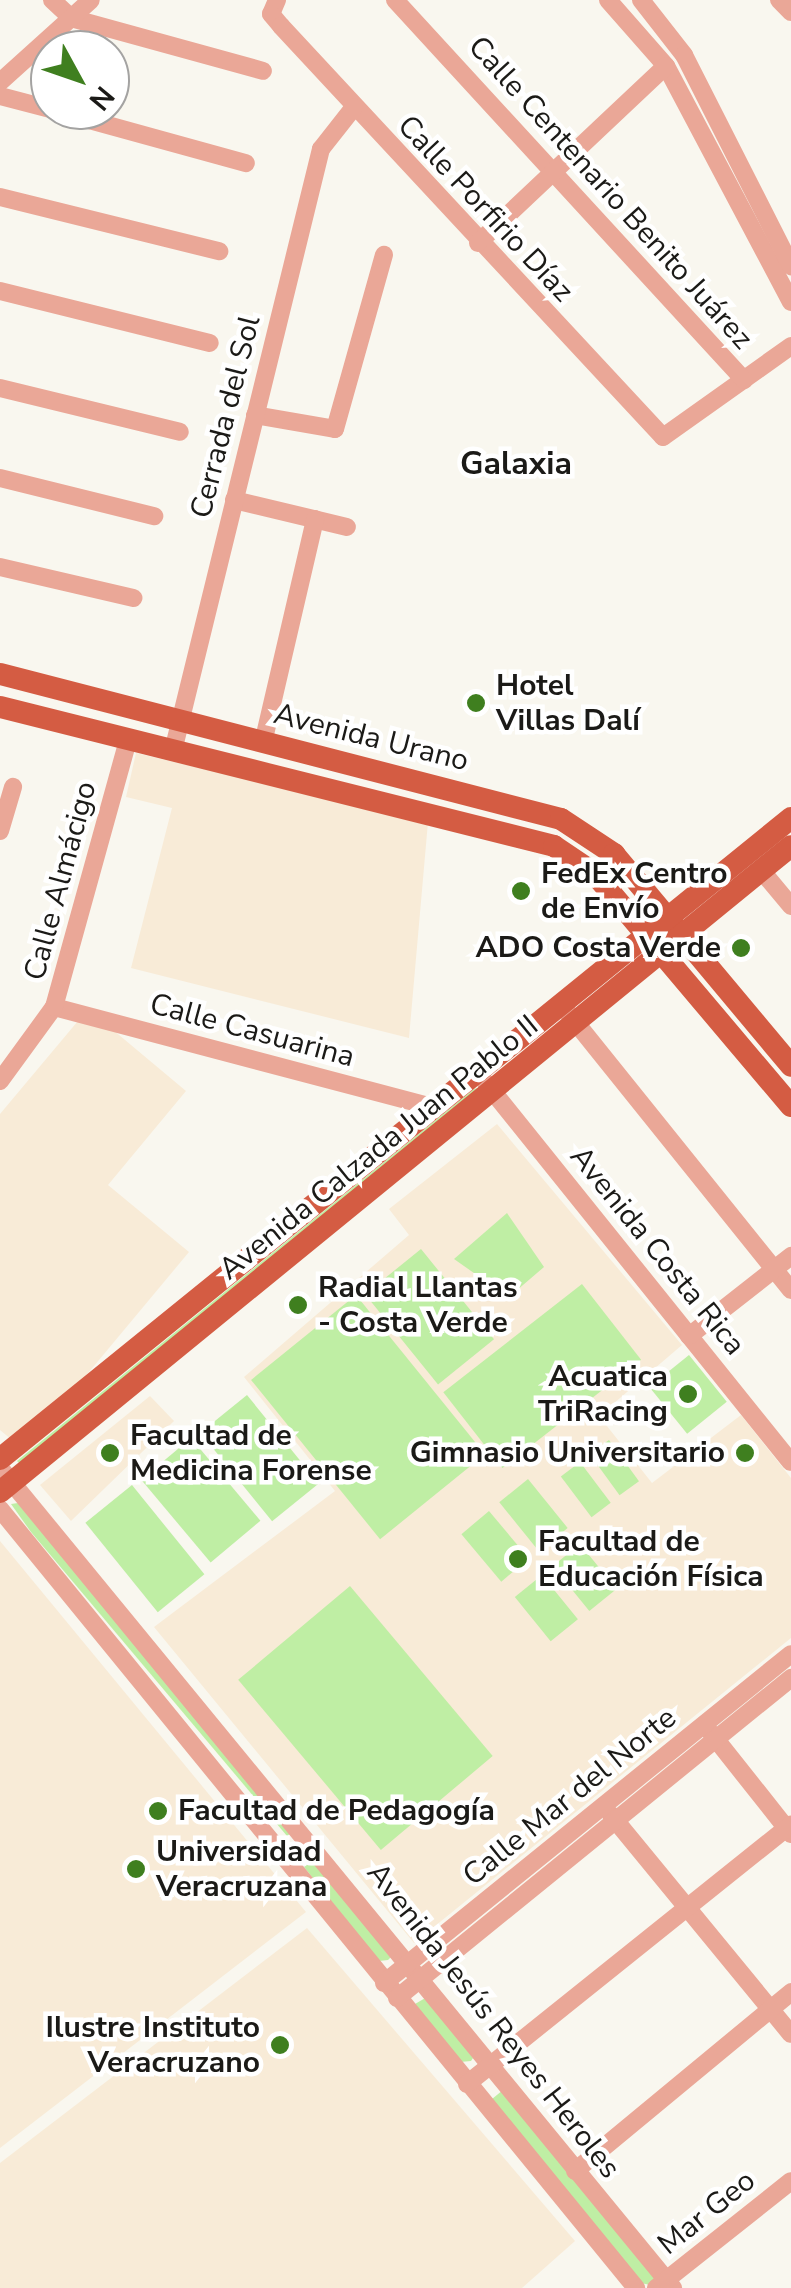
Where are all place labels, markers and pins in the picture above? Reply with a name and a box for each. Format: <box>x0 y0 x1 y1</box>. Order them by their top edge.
place label: Hotel Villas Dalí <box>496 668 640 738</box>
marker: Hotel Villas Dalí <box>465 692 487 714</box>
place label: FedEx Centro de Envío <box>541 856 727 926</box>
marker: FedEx Centro de Envío <box>510 880 532 902</box>
place label: ADO Costa Verde <box>476 930 721 966</box>
marker: ADO Costa Verde <box>730 937 752 959</box>
place label: Radial Llantas - Costa Verde <box>318 1270 518 1340</box>
marker: Radial Llantas - Costa Verde <box>287 1294 309 1316</box>
place label: Acuatica TriRacing <box>538 1359 668 1430</box>
marker: Acuatica TriRacing <box>677 1383 699 1405</box>
place label: Facultad de Medicina Forense <box>130 1418 372 1488</box>
place label: Gimnasio Universitario <box>410 1435 725 1471</box>
marker: Facultad de Medicina Forense <box>99 1442 121 1464</box>
marker: Gimnasio Universitario <box>734 1442 756 1464</box>
place label: Facultad de Educación Física <box>538 1524 764 1594</box>
marker: Facultad de Educación Física <box>507 1548 529 1570</box>
place label: Facultad de Pedagogía <box>178 1793 495 1829</box>
marker: Facultad de Pedagogía <box>147 1800 169 1822</box>
place label: Universidad Veracruzana <box>156 1834 328 1904</box>
marker: Universidad Veracruzana <box>125 1858 147 1880</box>
place label: Ilustre Instituto Veracruzano <box>46 2010 260 2080</box>
marker: Ilustre Instituto Veracruzano <box>269 2034 291 2056</box>

